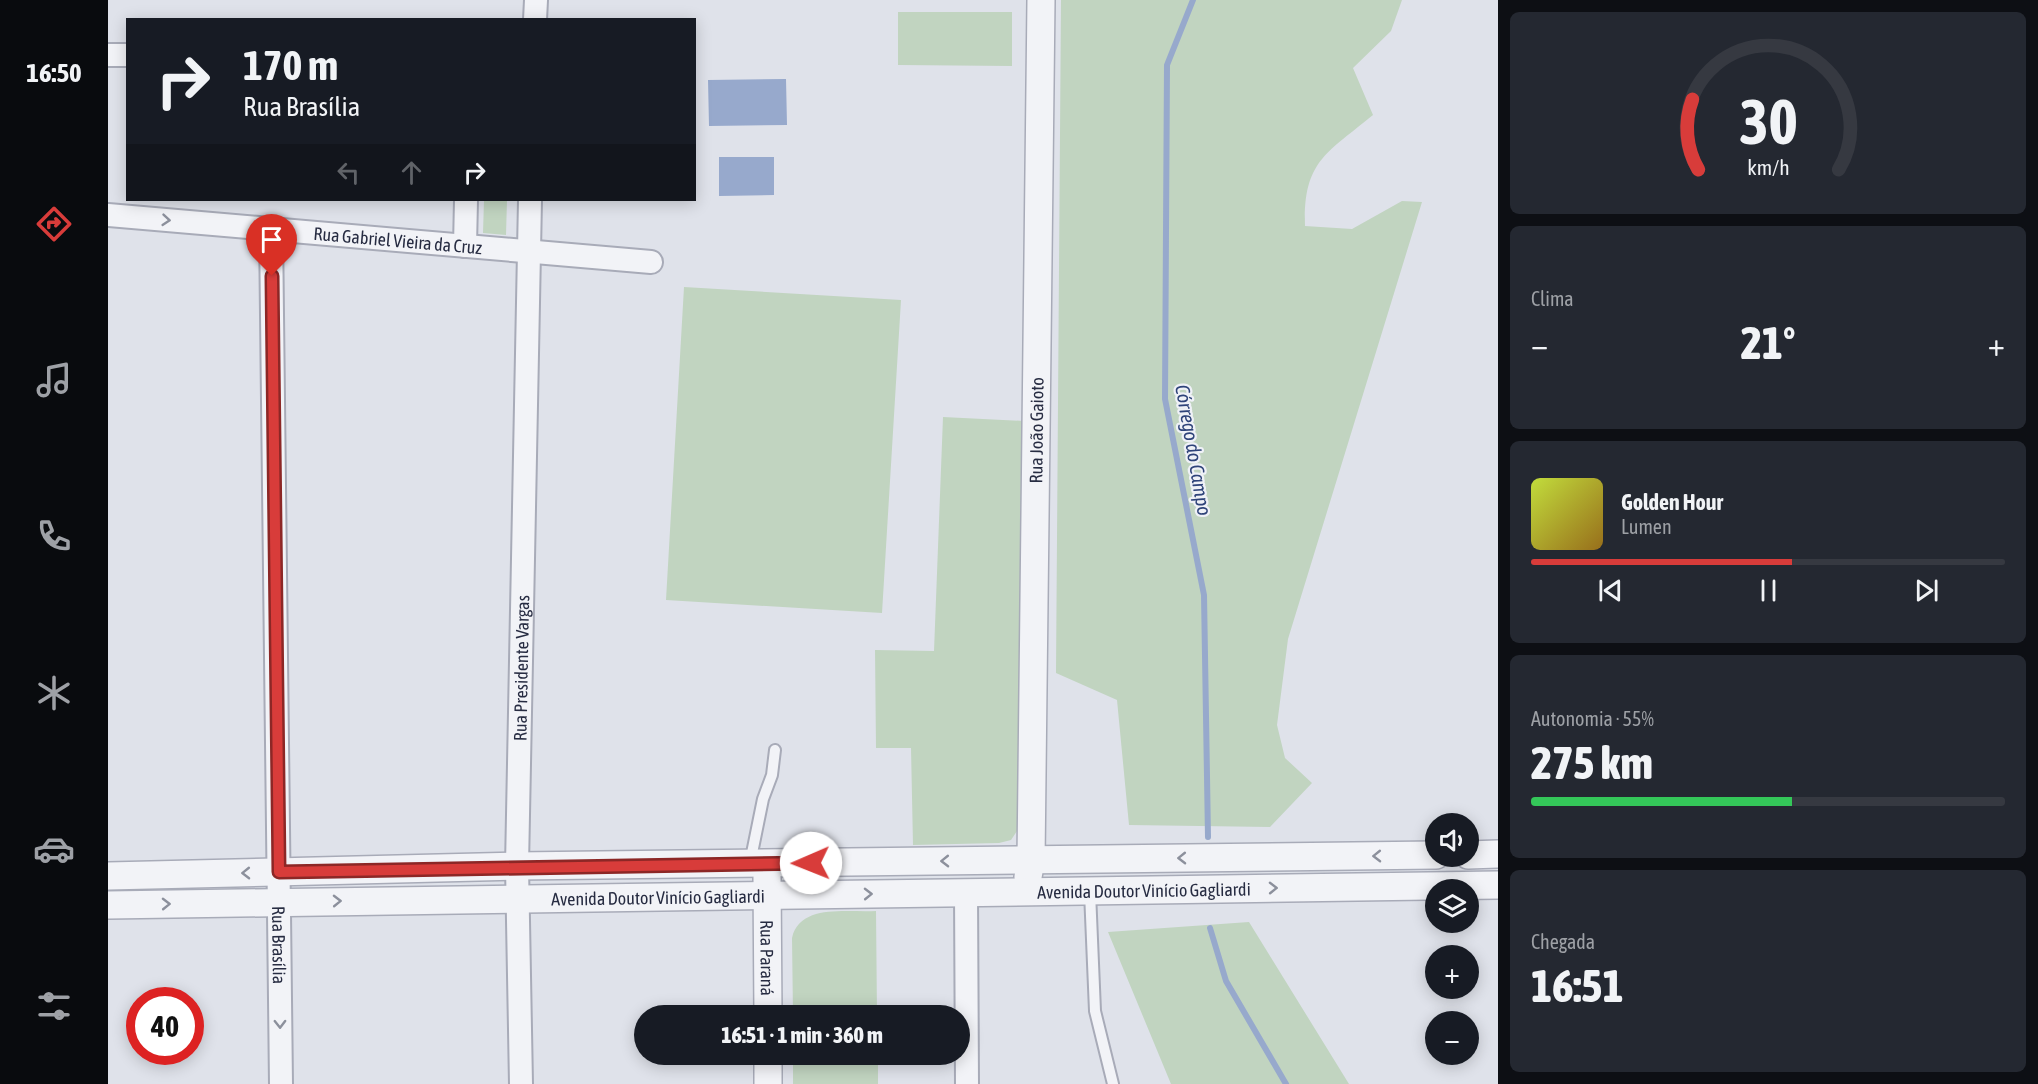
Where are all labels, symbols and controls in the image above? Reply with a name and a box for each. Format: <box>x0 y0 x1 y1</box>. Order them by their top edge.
text: 170 m <box>243 41 338 89</box>
icon: right <box>144 42 222 120</box>
text: 16:50 <box>26 57 82 88</box>
text: 30 <box>1739 86 1797 157</box>
text: Rua Brasília <box>243 91 360 122</box>
icon: left <box>332 156 365 189</box>
icon: ahead <box>395 156 428 189</box>
icon: right <box>458 156 491 189</box>
text: km/h <box>1747 156 1789 181</box>
icon: directions <box>33 203 75 245</box>
one-way arrow <box>162 213 171 226</box>
pin <box>246 214 297 276</box>
street label: Rua Gabriel Vieira da Cruz <box>313 222 484 258</box>
icon: arrive <box>255 223 288 256</box>
text: Clima <box>1531 287 1574 310</box>
text: 21° <box>1741 317 1795 369</box>
text: − <box>1531 325 1548 363</box>
text: + <box>1988 325 2005 363</box>
icon: music <box>33 359 75 401</box>
street label: Rua João Gaioto <box>1025 377 1047 483</box>
water label: Córrego do Campo <box>1171 383 1217 517</box>
text: Golden Hour <box>1621 489 1723 515</box>
icon: phone <box>33 515 75 557</box>
text: Lumen <box>1621 515 1672 538</box>
icon: previous <box>1594 574 1627 607</box>
icon: pause <box>1752 574 1785 607</box>
icon: next <box>1910 574 1943 607</box>
street label: Rua Presidente Vargas <box>509 595 533 741</box>
icon: climate <box>33 672 75 714</box>
text: Autonomia · 55% <box>1531 707 1654 730</box>
text: 275 km <box>1531 737 1653 789</box>
map controls <box>1425 813 1479 1065</box>
button: sound <box>1425 813 1479 867</box>
icon: car <box>33 828 75 870</box>
position arrow <box>779 831 843 895</box>
one-way arrow <box>1373 850 1382 862</box>
one-way arrow <box>1178 852 1187 864</box>
one-way arrow <box>941 855 950 867</box>
one-way arrow <box>242 866 251 879</box>
street label: Avenida Doutor Vinício Gagliardi <box>1037 878 1251 902</box>
button: layers <box>1425 879 1479 933</box>
one-way arrow <box>1269 882 1278 894</box>
street label: Avenida Doutor Vinício Gagliardi <box>551 885 765 909</box>
one-way arrow <box>864 888 873 900</box>
one-way arrow <box>333 895 342 908</box>
one-way arrow <box>162 898 171 910</box>
street label: Rua Brasília <box>268 906 290 984</box>
street label: Rua Paraná <box>757 920 778 996</box>
text: Chegada <box>1531 930 1595 953</box>
button: + <box>1425 945 1479 999</box>
text: 16:51 <box>1531 960 1624 1012</box>
icon: filters <box>33 985 75 1027</box>
speed limit sign: 40 <box>126 987 204 1065</box>
button: − <box>1425 1011 1479 1065</box>
one-way arrow <box>274 1019 286 1028</box>
text: 16:51 · 1 min · 360 m <box>721 1022 883 1048</box>

